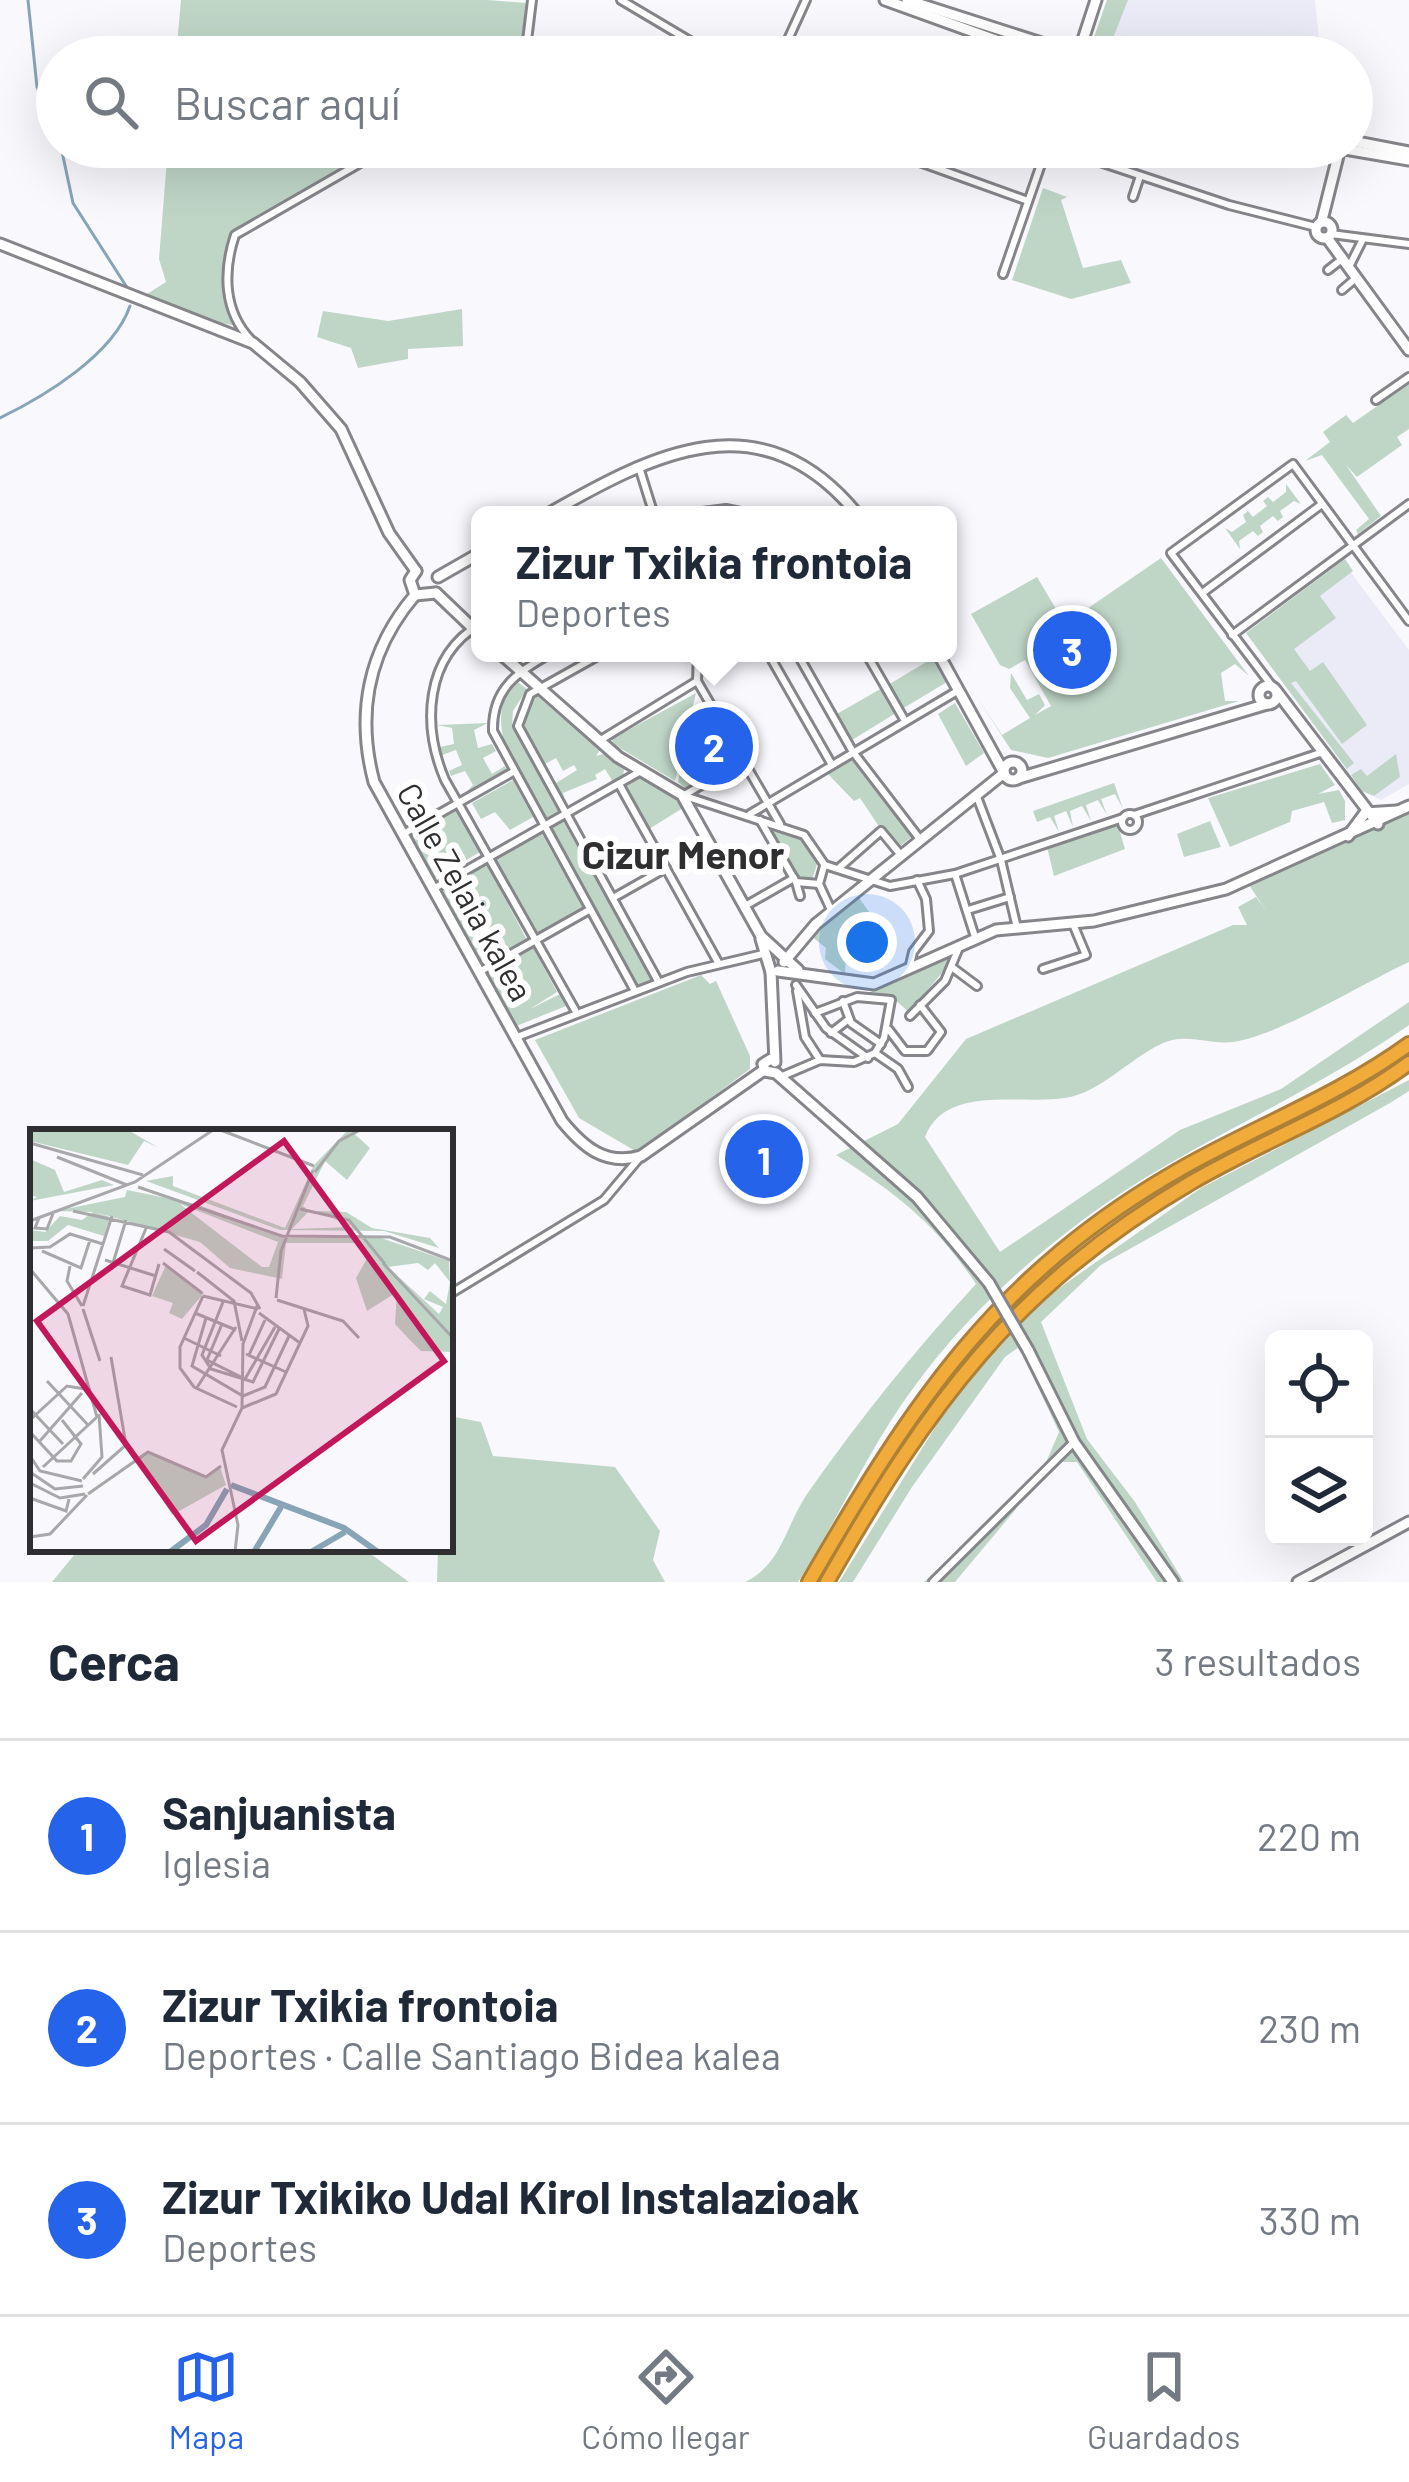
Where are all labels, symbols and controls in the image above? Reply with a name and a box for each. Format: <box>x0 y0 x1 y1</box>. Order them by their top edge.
search box <box>36 36 1373 168</box>
icon: search <box>78 69 144 135</box>
text: Buscar aquí <box>174 75 401 129</box>
popup <box>471 506 957 662</box>
text: Zizur Txikia frontoia <box>516 534 912 588</box>
text: Deportes <box>516 588 671 635</box>
pin: 3 <box>1033 605 1111 695</box>
pin: 2 <box>675 701 753 791</box>
street label: Calle Zelaia kalea <box>389 776 542 1007</box>
district label: Cizur Menor <box>582 830 784 877</box>
your location <box>837 912 897 972</box>
pin: 1 <box>725 1114 803 1204</box>
inset map <box>30 1129 453 1552</box>
map controls <box>1265 1330 1373 1546</box>
button: locate <box>1265 1330 1373 1438</box>
button: layers <box>1265 1438 1373 1546</box>
text: Cerca <box>48 1630 180 1691</box>
text: 3 resultados <box>1155 1637 1361 1684</box>
text: Sanjuanista <box>162 1785 396 1839</box>
text: 1 <box>80 1812 94 1859</box>
text: 220 m <box>1257 1812 1361 1859</box>
text: Iglesia <box>162 1839 271 1886</box>
text: Zizur Txikia frontoia <box>162 1977 559 2031</box>
text: 2 <box>76 2004 98 2051</box>
text: 230 m <box>1258 2004 1361 2051</box>
text: Deportes · Calle Santiago Bidea kalea <box>162 2031 781 2078</box>
text: Zizur Txikiko Udal Kirol Instalazioak <box>162 2169 859 2223</box>
text: 3 <box>76 2196 98 2243</box>
text: 330 m <box>1259 2196 1361 2243</box>
text: Deportes <box>162 2223 317 2270</box>
tab: Mapa <box>169 2344 244 2456</box>
tab: Cómo llegar <box>581 2344 750 2456</box>
tab: Guardados <box>1087 2344 1240 2456</box>

